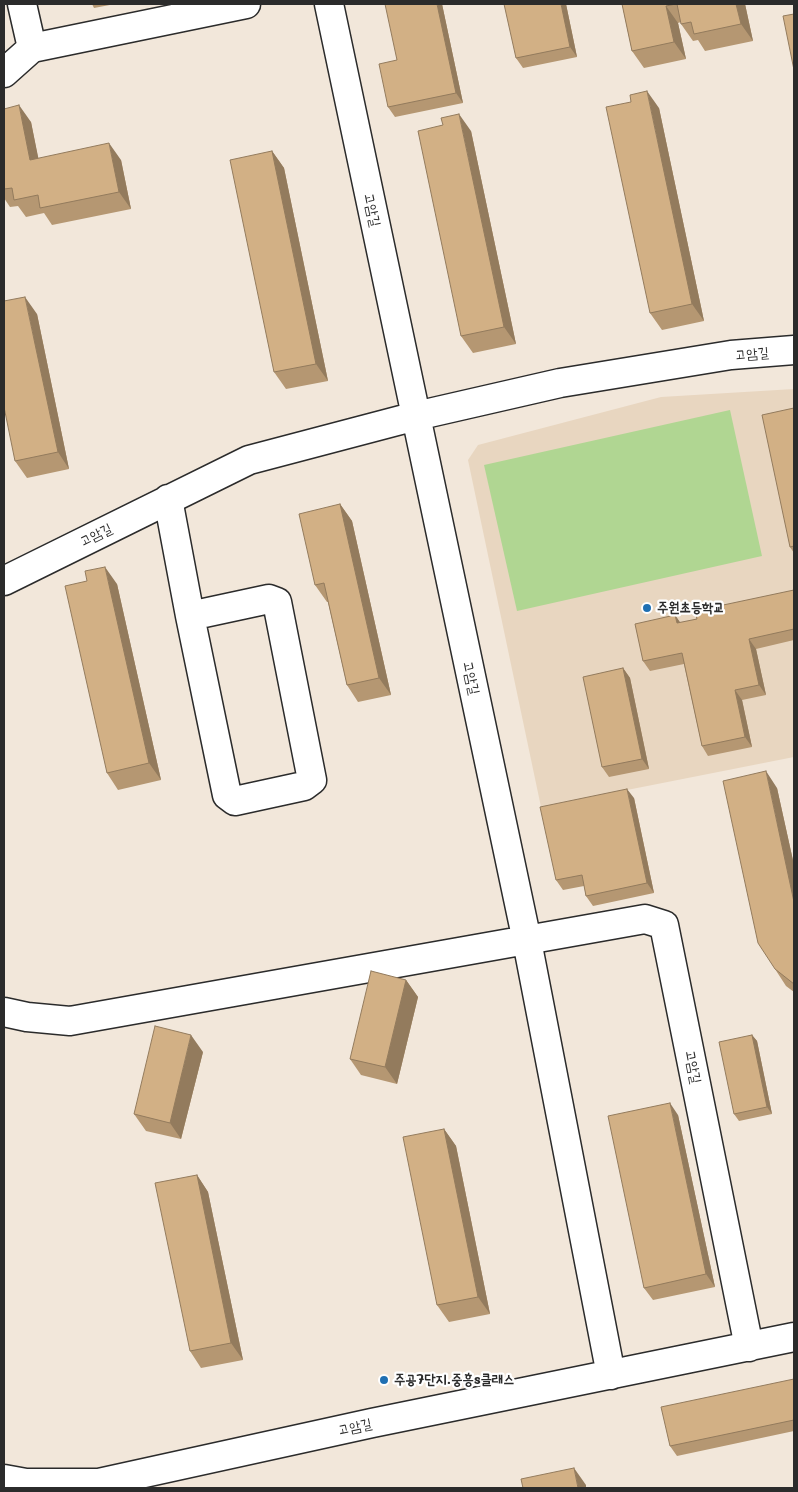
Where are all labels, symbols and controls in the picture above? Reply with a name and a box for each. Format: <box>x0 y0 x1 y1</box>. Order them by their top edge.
street label: 고암길 <box>360 192 384 228</box>
street label: 고암길 <box>734 344 770 364</box>
street label: 고암길 <box>77 520 115 550</box>
place label: 주원초등학교 <box>657 600 725 616</box>
marker: 주원초등학교 <box>641 602 653 614</box>
street label: 고암길 <box>459 660 483 696</box>
street label: 고암길 <box>682 1049 704 1085</box>
place label: 주공7단지.중흥s클래스 <box>394 1372 515 1388</box>
marker: 주공7단지.중흥s클래스 <box>378 1374 390 1386</box>
street label: 고암길 <box>337 1415 373 1439</box>

